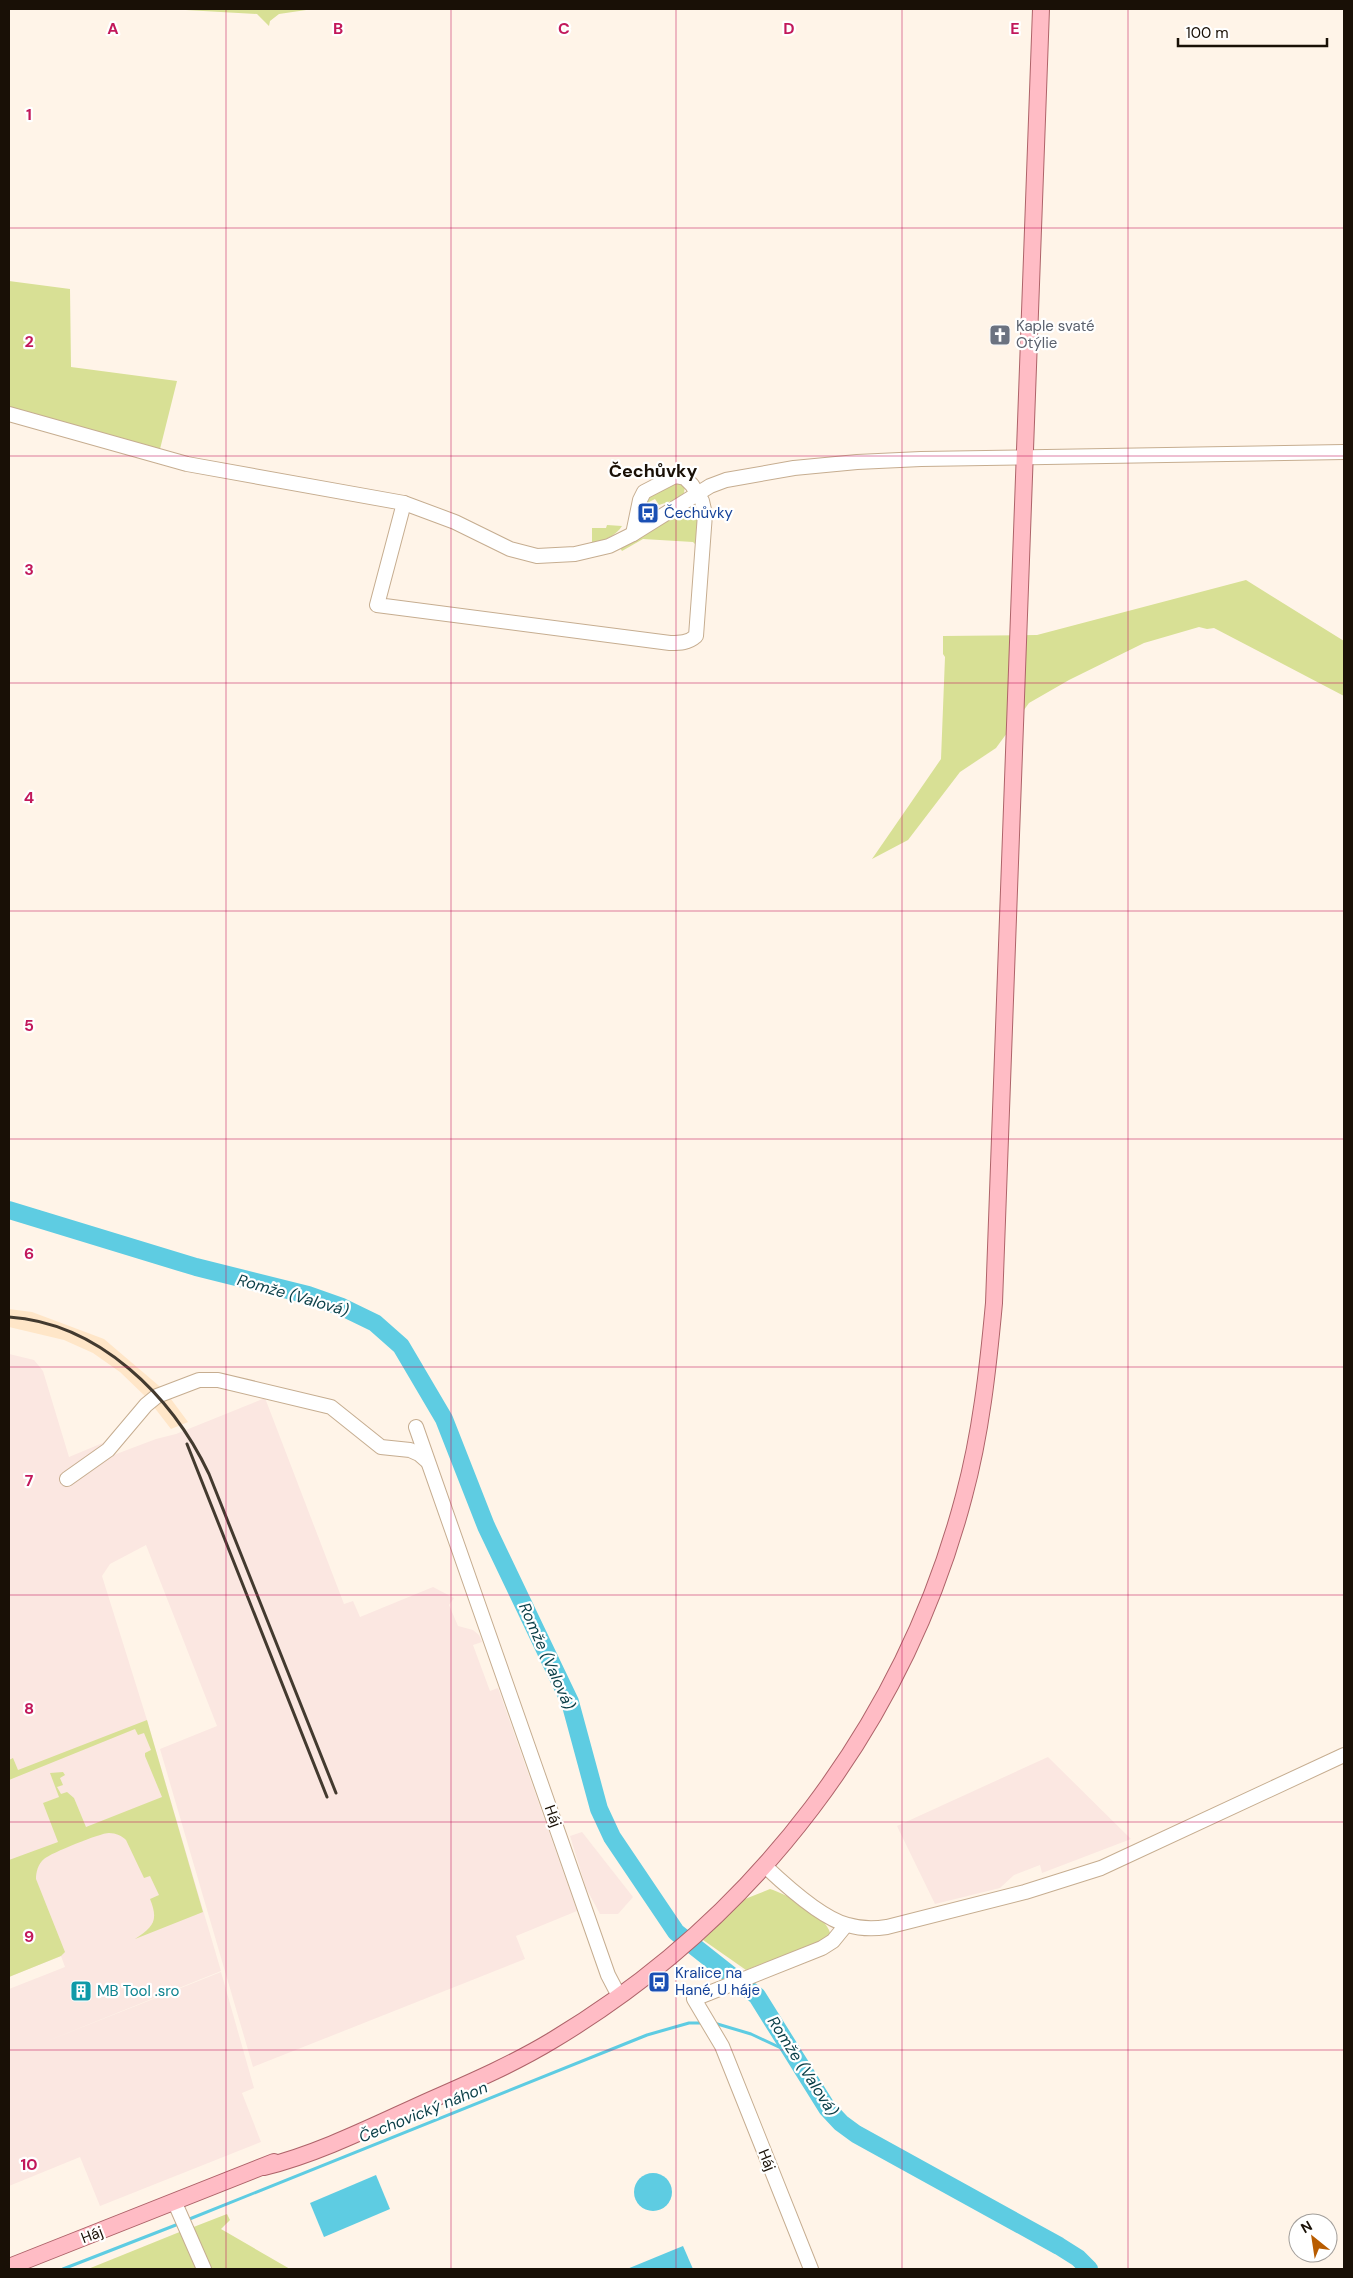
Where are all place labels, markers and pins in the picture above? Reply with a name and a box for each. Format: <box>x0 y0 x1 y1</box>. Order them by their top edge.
place label: Kaple svaté Otýlie <box>1016 316 1095 353</box>
church icon: Kaple svaté Otýlie <box>988 323 1012 347</box>
bus stop icon: Čechůvky <box>636 501 660 525</box>
place label: Čechůvky <box>664 503 734 523</box>
place label: Kralice na Hané, U háje <box>675 1963 760 2000</box>
bus stop icon: Kralice na Hané, U háje <box>647 1970 671 1994</box>
building icon: MB Tool .sro <box>69 1979 93 2003</box>
place label: MB Tool .sro <box>97 1981 180 2001</box>

